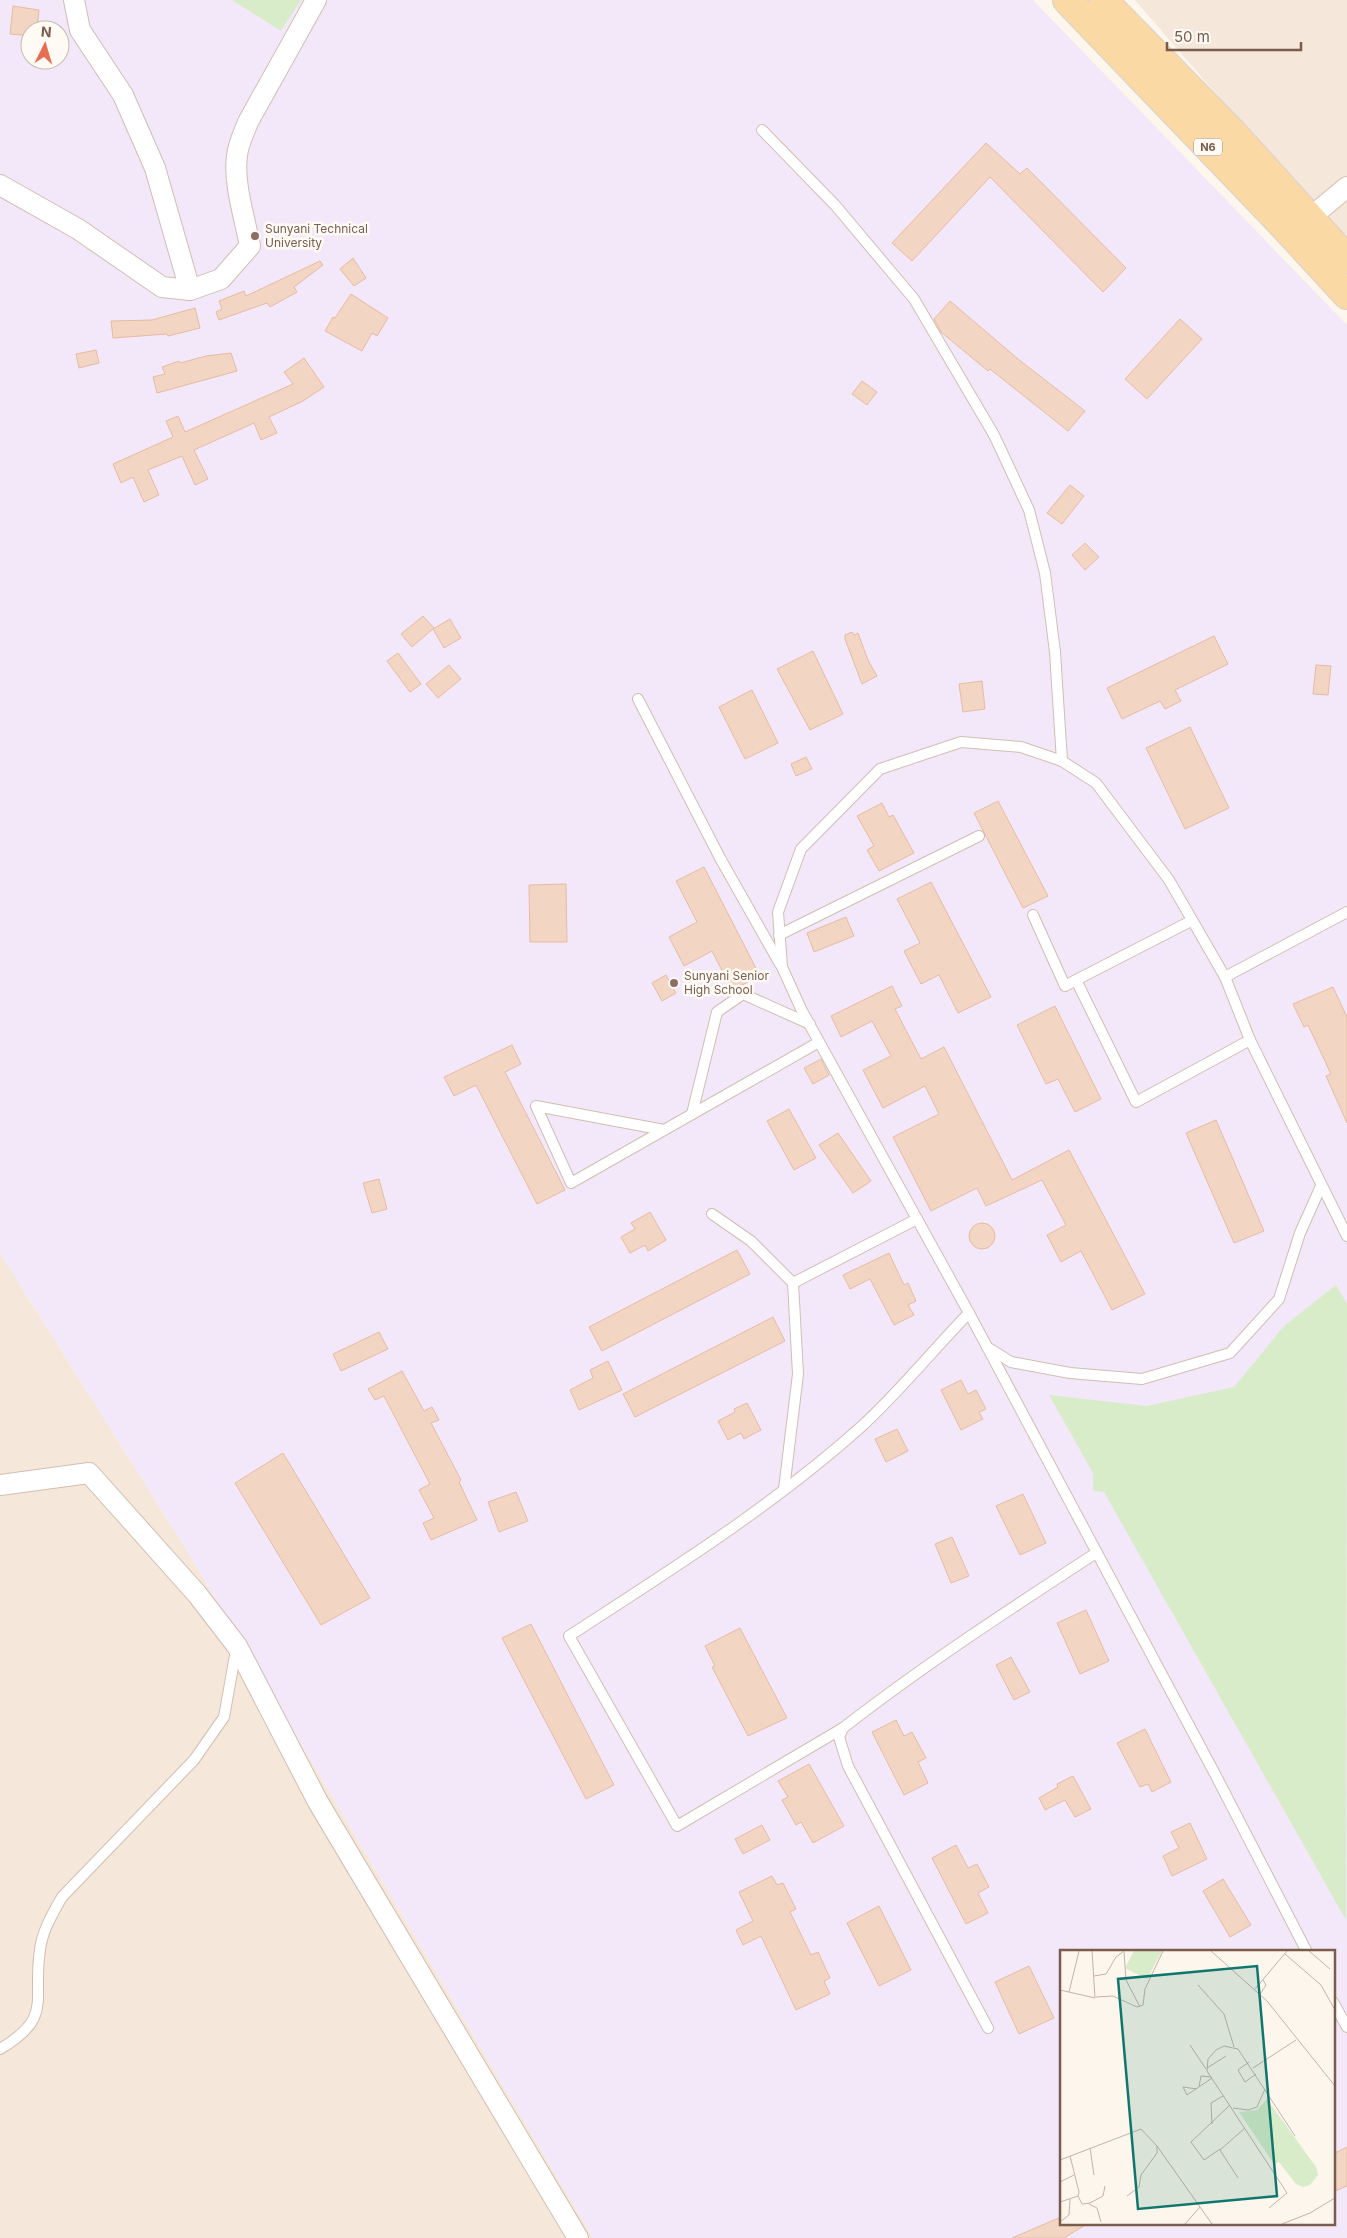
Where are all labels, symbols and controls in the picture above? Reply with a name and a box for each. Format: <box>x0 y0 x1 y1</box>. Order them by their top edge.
north arrow <box>20 20 70 70</box>
scale bar <box>1167 20 1301 52</box>
text: N <box>40 23 52 40</box>
text: 50 m <box>1174 27 1210 46</box>
road number: N6 <box>1194 138 1222 156</box>
place label: Sunyani Technical University <box>265 221 368 250</box>
marker: Sunyani Technical University <box>249 230 261 242</box>
place label: Sunyani Senior High School <box>684 968 769 997</box>
marker: Sunyani Senior High School <box>668 977 680 989</box>
inset map <box>1060 1950 1334 2226</box>

